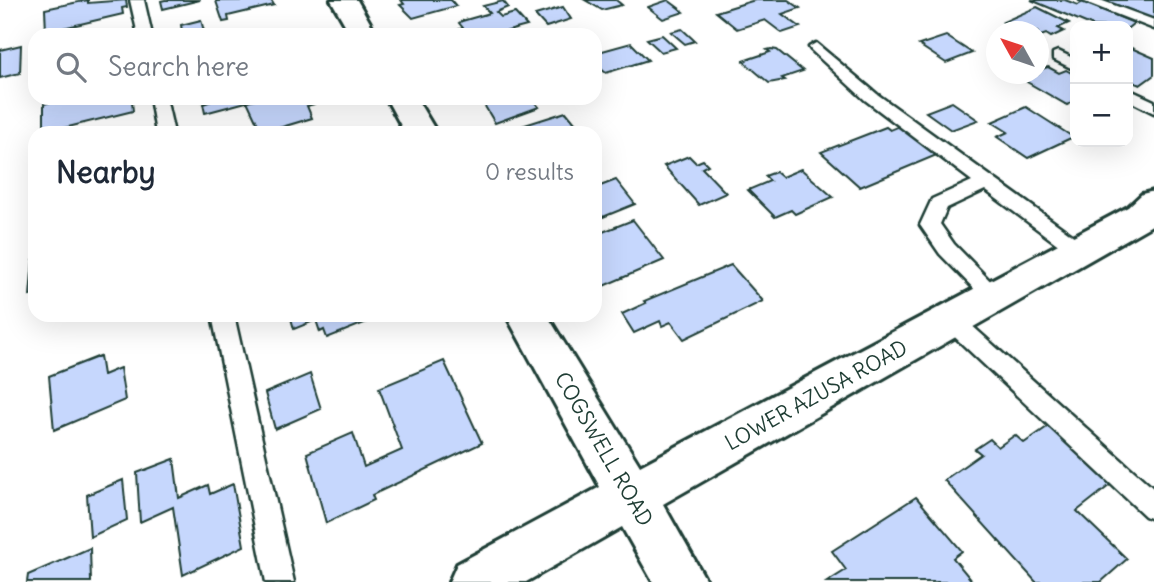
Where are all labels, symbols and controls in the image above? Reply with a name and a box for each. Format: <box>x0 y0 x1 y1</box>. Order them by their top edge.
north arrow <box>986 21 1049 84</box>
map controls <box>1070 21 1133 147</box>
button: + <box>1070 21 1133 84</box>
search box <box>28 28 602 105</box>
icon: search <box>52 48 90 86</box>
text: Search here <box>108 50 249 83</box>
button: − <box>1070 84 1133 147</box>
text: Nearby <box>56 153 156 191</box>
text: 0 results <box>485 157 574 186</box>
street label: LOWER AZUSA ROAD <box>720 334 912 456</box>
street label: COGSWELL ROAD <box>549 367 659 531</box>

